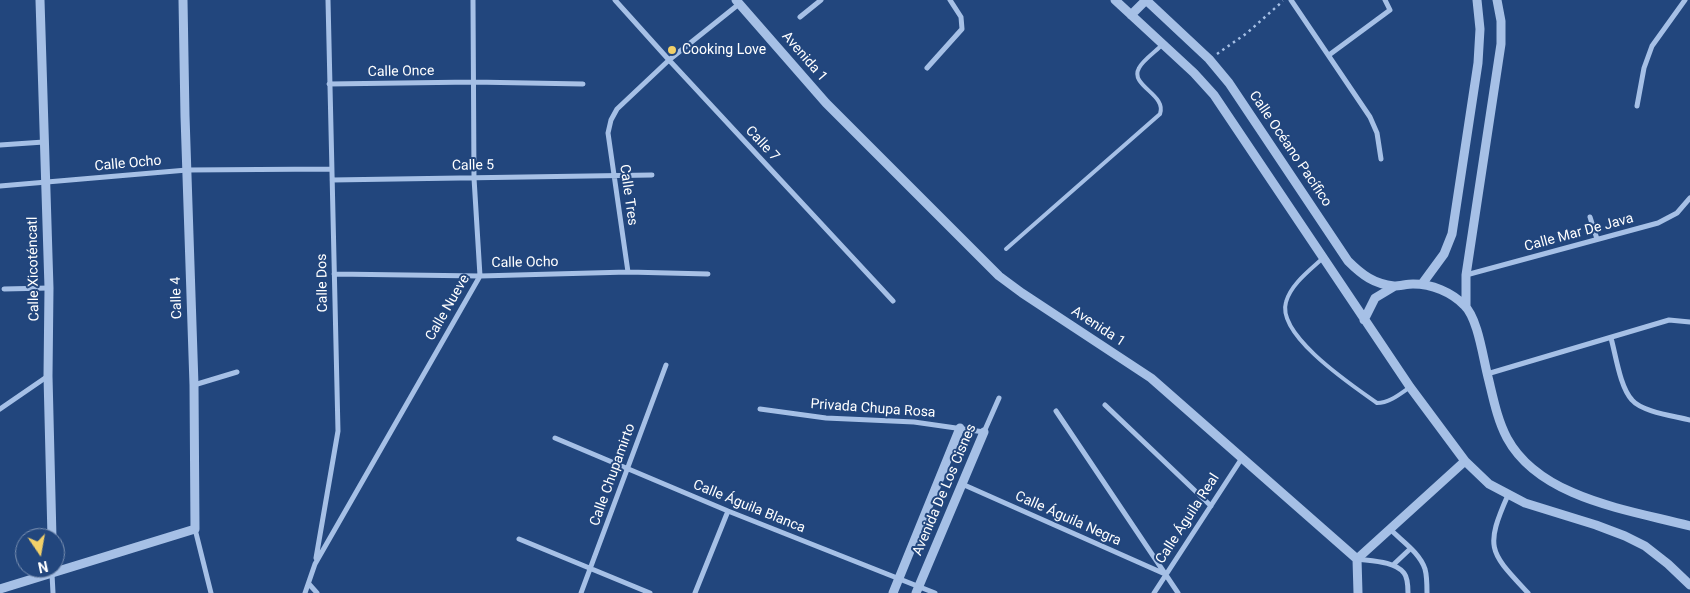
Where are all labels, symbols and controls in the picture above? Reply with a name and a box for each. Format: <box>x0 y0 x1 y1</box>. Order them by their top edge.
street label: Avenida 1 <box>778 29 830 85</box>
place label: Cooking Love <box>682 42 766 58</box>
marker: Cooking Love <box>666 44 678 56</box>
street label: Calle Once <box>368 63 434 81</box>
street label: Calle Océano Pacífico <box>1245 88 1335 210</box>
street label: Calle 7 <box>741 123 783 165</box>
street label: Calle Ocho <box>94 153 162 175</box>
street label: Calle 5 <box>452 157 494 175</box>
street label: Calle Tres <box>615 163 641 227</box>
street label: Calle Mar De Java <box>1523 210 1635 256</box>
street label: Calle Xicoténcatl <box>25 217 43 321</box>
street label: Calle Dos <box>314 253 332 313</box>
street label: Calle Ocho <box>491 254 559 272</box>
street label: Calle Nueve <box>422 272 474 344</box>
street label: Calle 4 <box>168 277 186 319</box>
street label: Avenida 1 <box>1068 303 1128 351</box>
street label: Privada Chupa Rosa <box>810 396 936 422</box>
street label: Calle Chupamirto <box>587 422 639 528</box>
street label: Avenida De Los Cisnes <box>910 422 980 558</box>
street label: Calle Águila Real <box>1153 471 1223 567</box>
street label: Calle Águila Blanca <box>690 477 808 537</box>
street label: Calle Águila Negra <box>1012 488 1124 550</box>
north arrow <box>15 528 65 578</box>
text: N <box>36 558 49 576</box>

